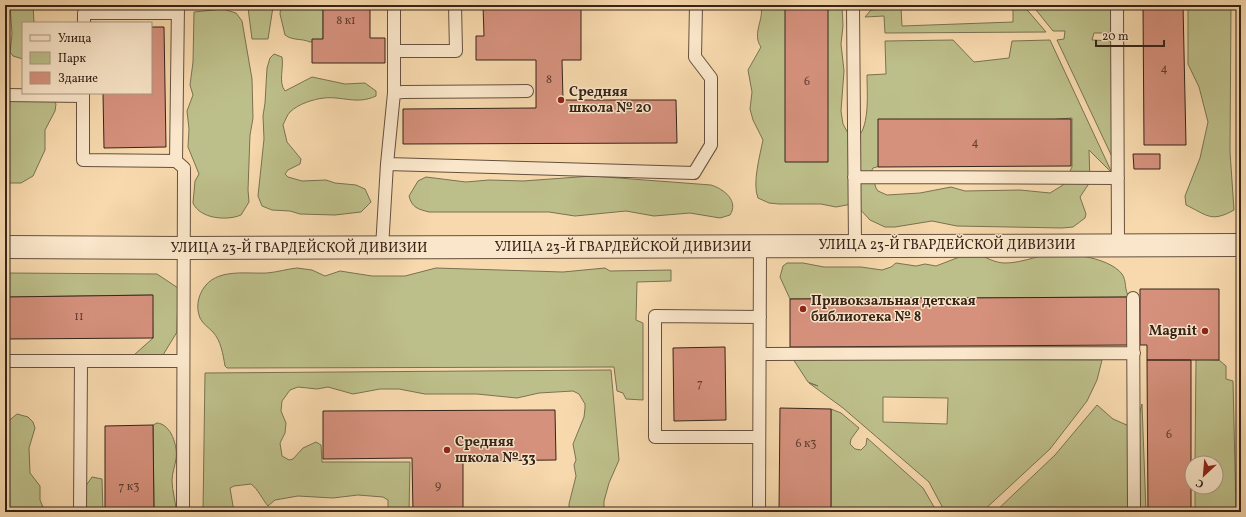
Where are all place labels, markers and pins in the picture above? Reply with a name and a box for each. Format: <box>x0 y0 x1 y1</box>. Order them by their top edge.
place label: Средняя школа № 20 <box>569 83 652 118</box>
marker: Средняя школа № 20 <box>556 95 566 105</box>
place label: Привокзальная детская библиотека № 8 <box>811 292 976 327</box>
marker: Привокзальная детская библиотека № 8 <box>798 304 808 314</box>
place label: Magnit <box>1149 322 1197 341</box>
marker: Magnit <box>1200 326 1210 336</box>
place label: Средняя школа № 33 <box>455 433 536 468</box>
marker: Средняя школа № 33 <box>442 445 452 455</box>

